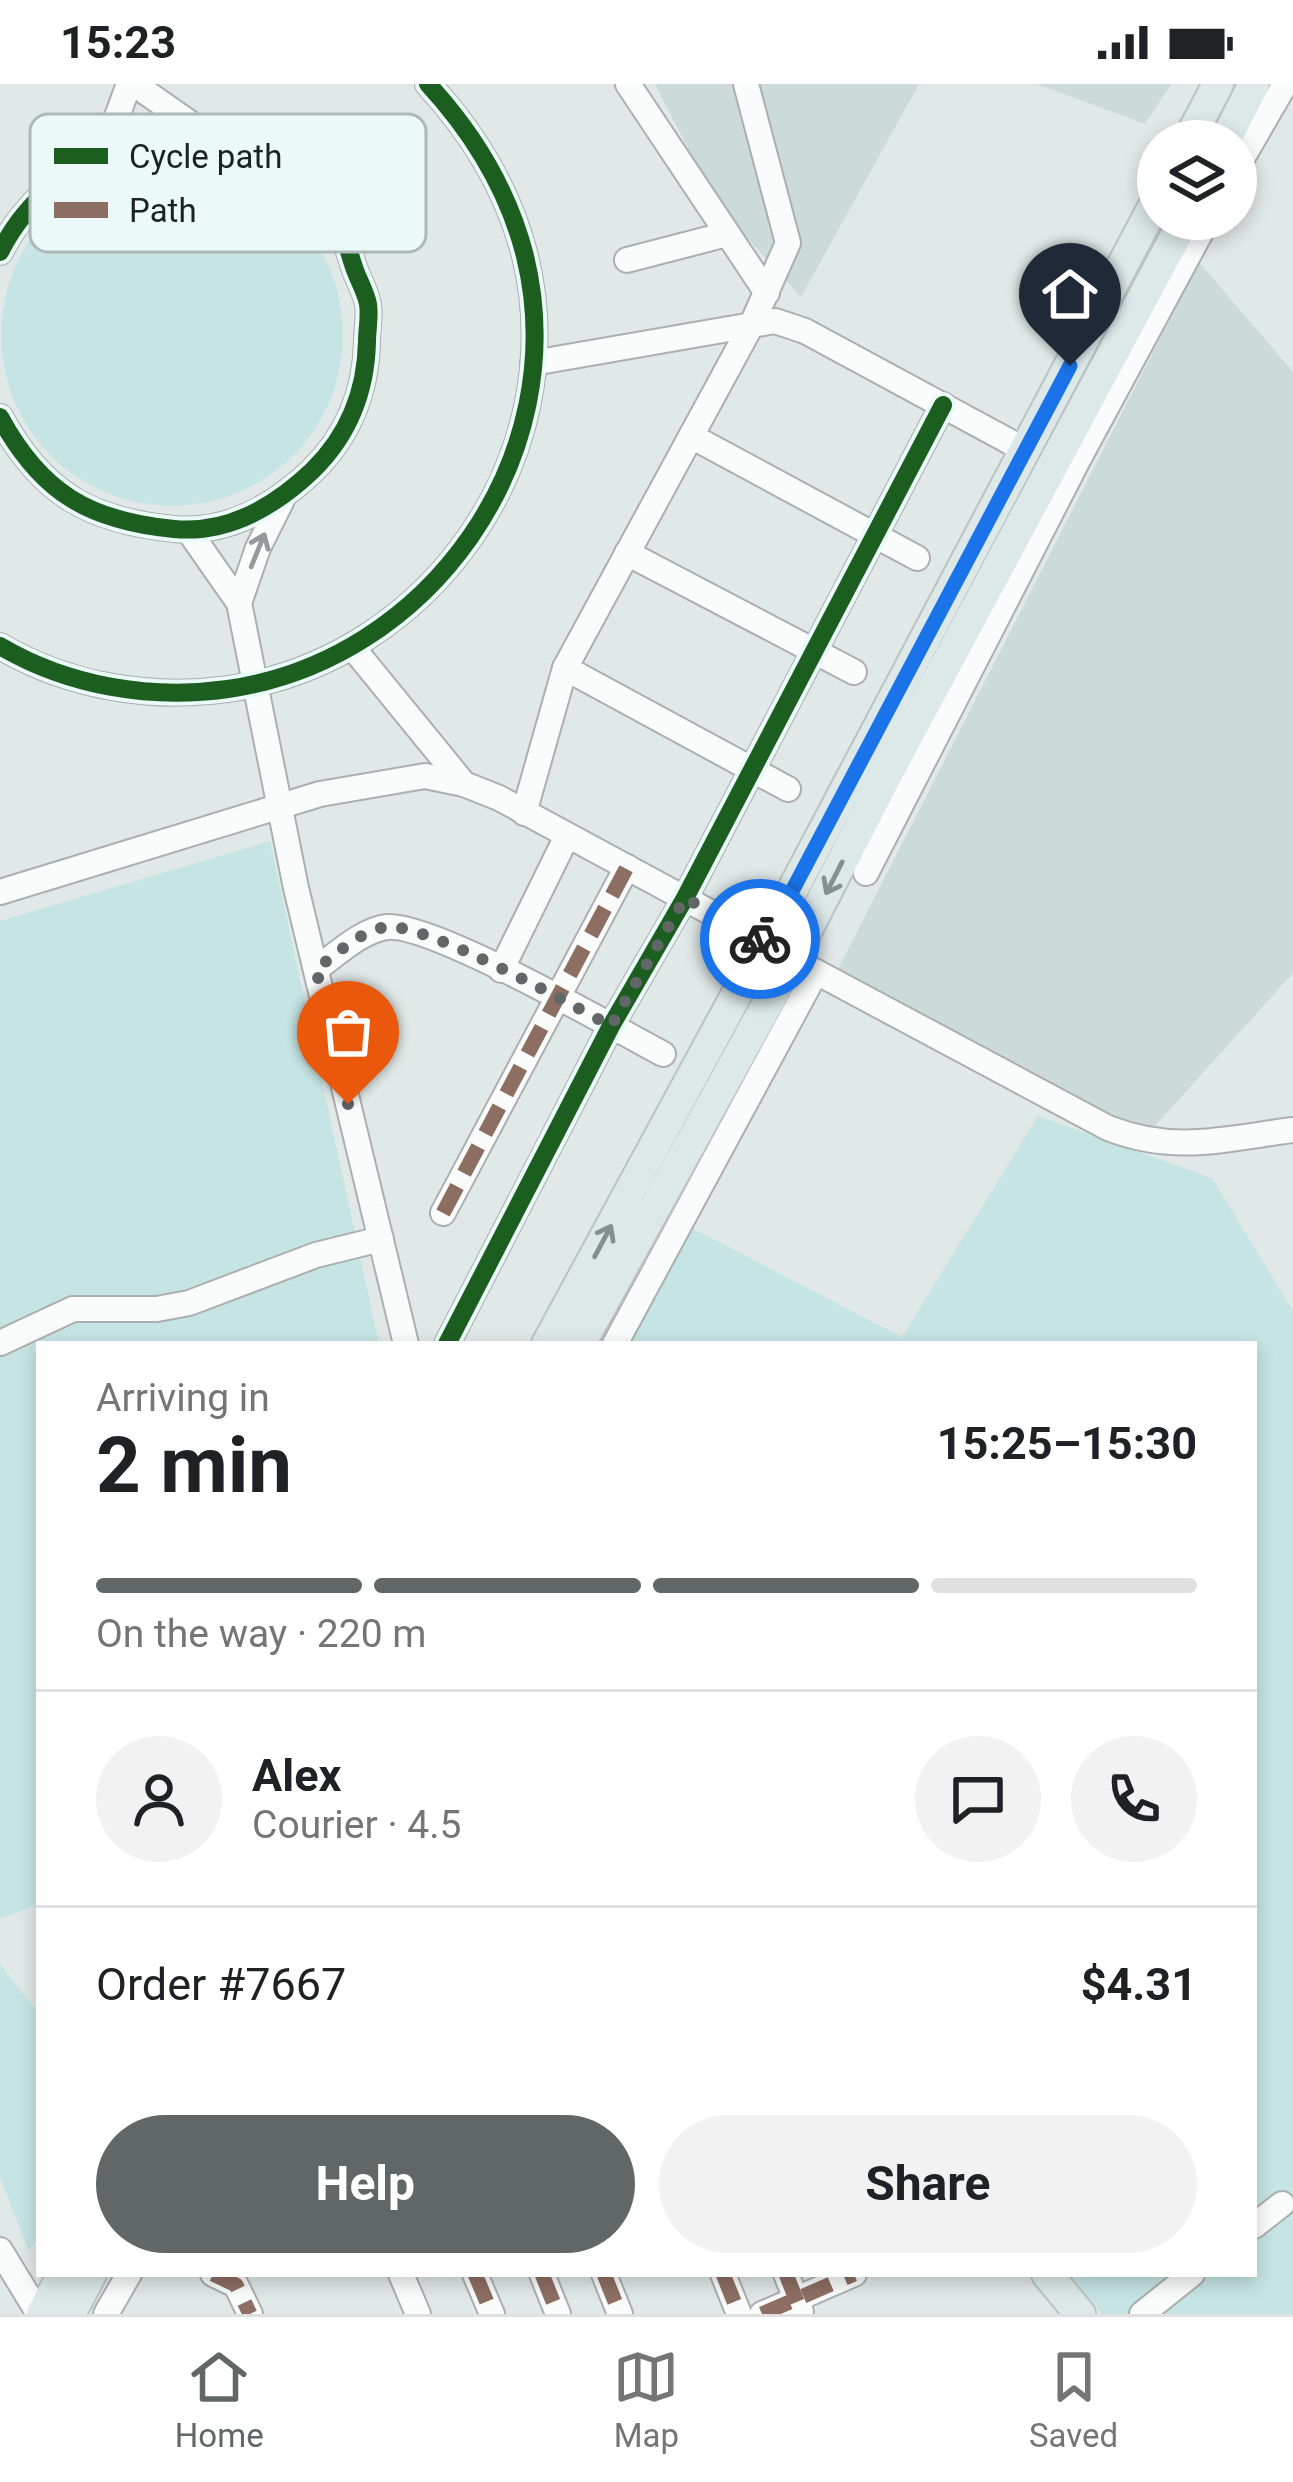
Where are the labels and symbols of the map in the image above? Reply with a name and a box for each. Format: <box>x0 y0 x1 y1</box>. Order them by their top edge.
legend <box>30 114 426 252</box>
text: Cycle path <box>129 137 282 176</box>
text: Path <box>129 191 197 230</box>
pin <box>1019 243 1121 366</box>
one-way arrow <box>249 533 270 570</box>
one-way arrow <box>821 860 844 896</box>
courier <box>700 879 820 999</box>
pin <box>297 981 399 1104</box>
one-way arrow <box>592 1223 615 1259</box>

